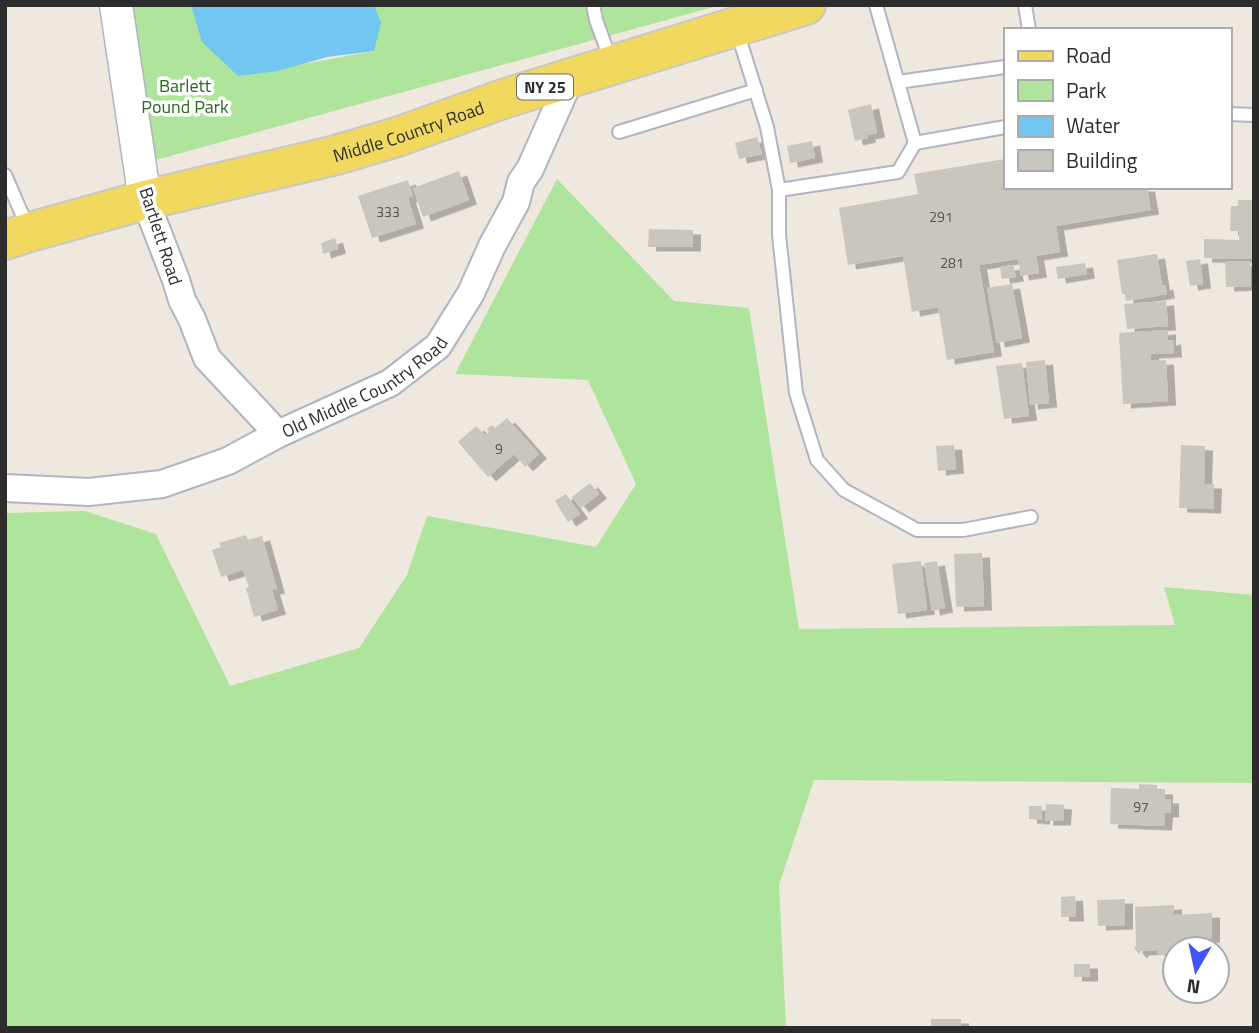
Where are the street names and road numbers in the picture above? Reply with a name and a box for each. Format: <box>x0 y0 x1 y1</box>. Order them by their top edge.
road number: NY 25 <box>517 74 573 100</box>
street label: Middle Country Road <box>329 93 488 169</box>
street label: Bartlett Road <box>132 184 190 288</box>
street label: Old Middle Country Road <box>277 331 454 444</box>

